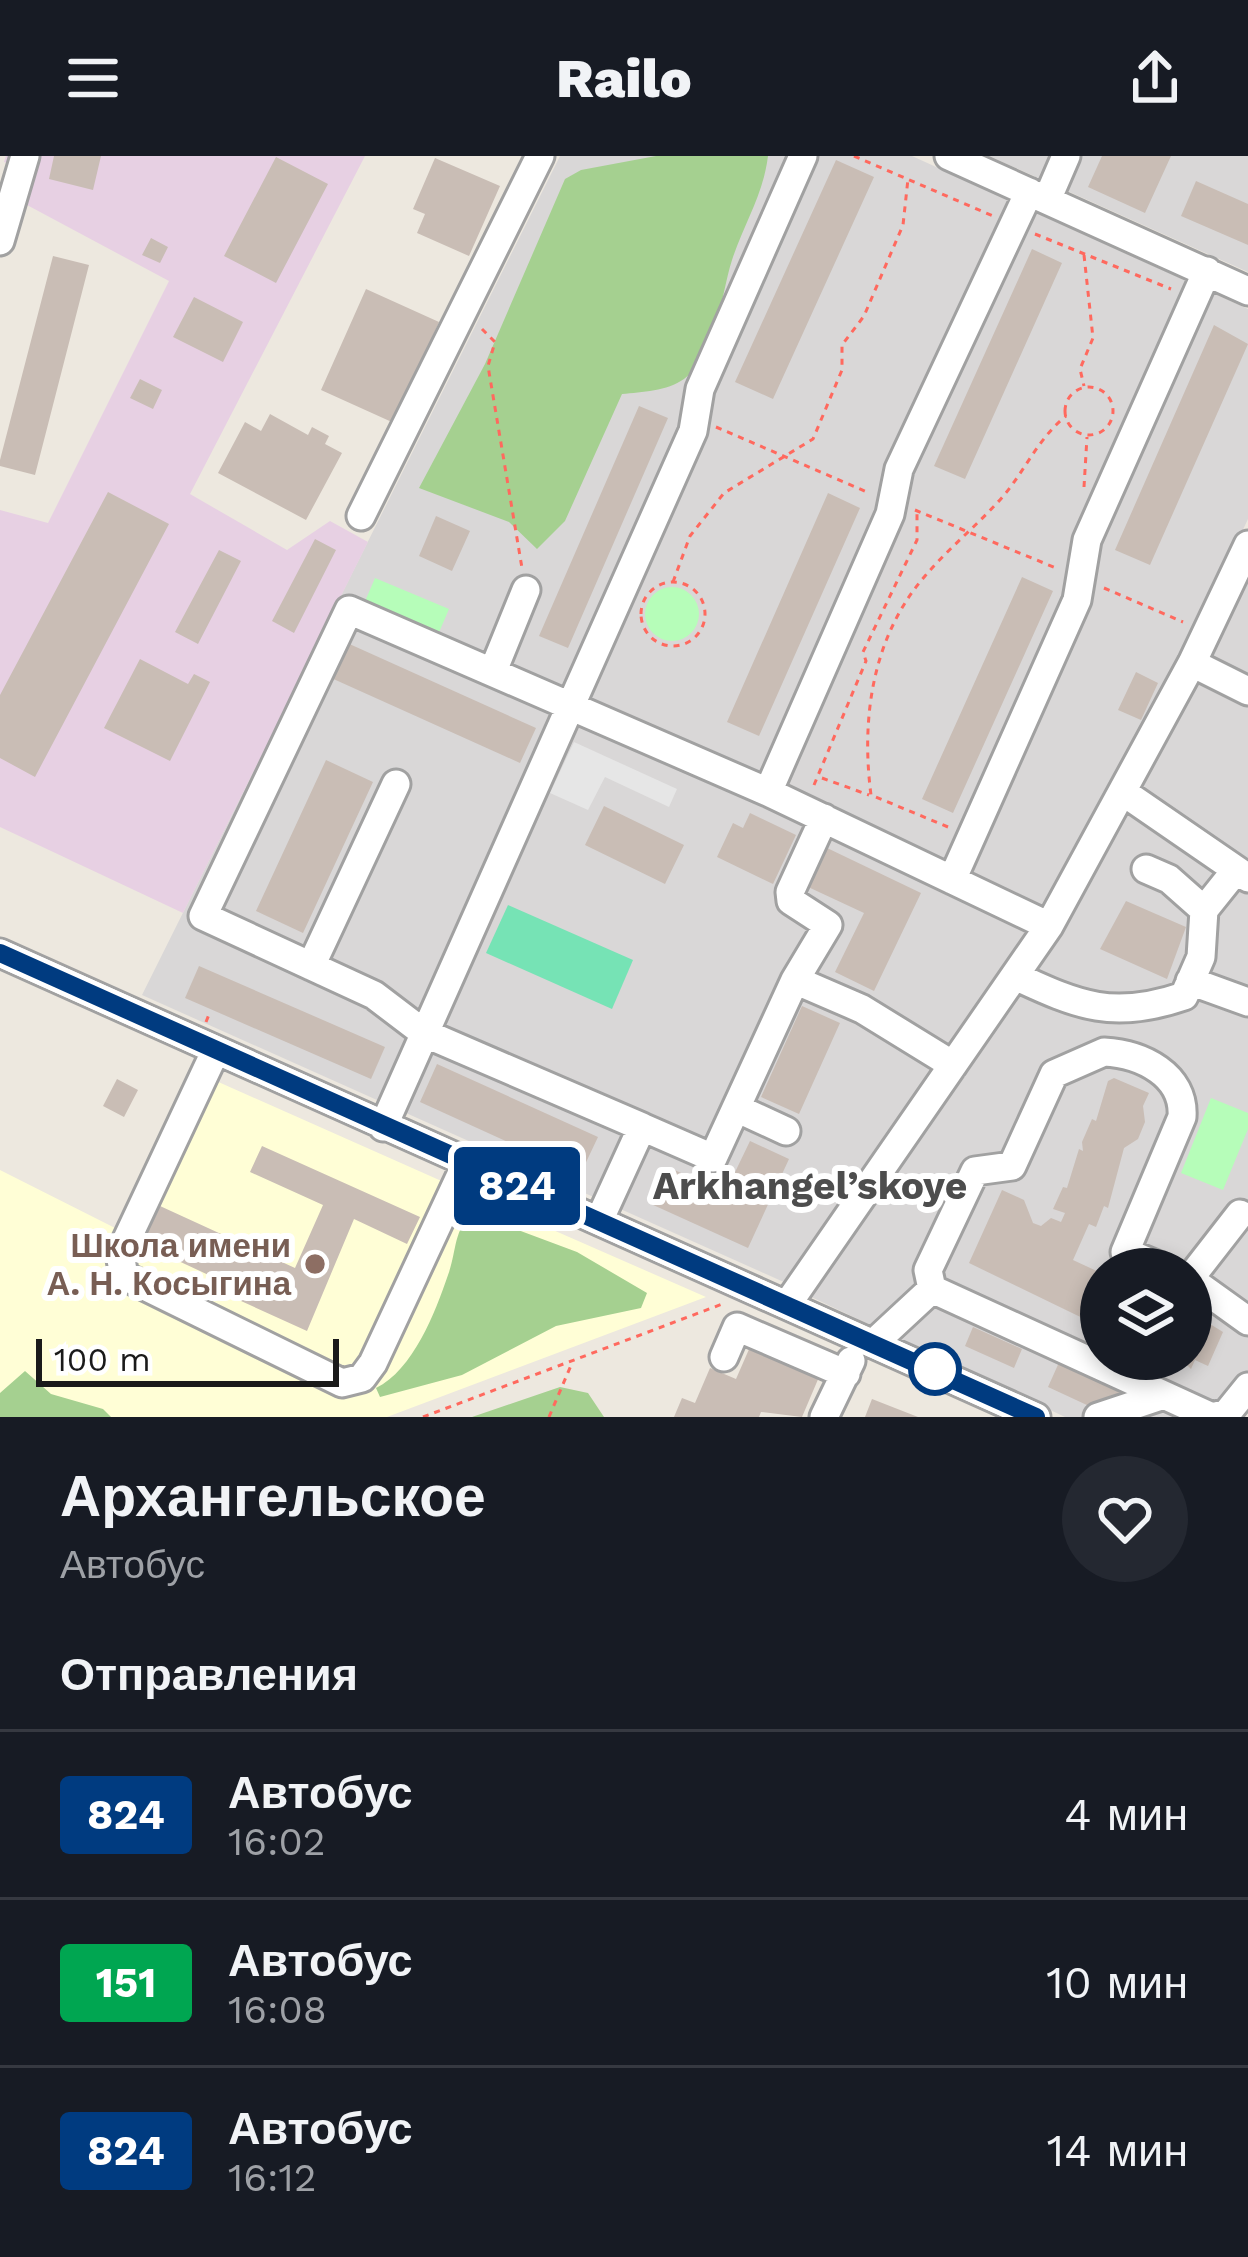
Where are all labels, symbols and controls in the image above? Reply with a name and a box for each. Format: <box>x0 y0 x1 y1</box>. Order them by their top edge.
icon: menu <box>60 45 126 111</box>
icon: share <box>1122 45 1188 111</box>
text: Railo <box>556 47 692 110</box>
line badge: 824 <box>448 1147 586 1225</box>
text: 824 <box>478 1161 556 1210</box>
district label: Arkhangel’skoye <box>653 1163 967 1208</box>
place label: Школа имени А. Н. Косыгина <box>47 1226 292 1303</box>
map controls <box>1080 1248 1212 1380</box>
button: layers <box>1080 1248 1212 1380</box>
marker: Школа имени А. Н. Косыгина <box>302 1251 328 1277</box>
scale bar <box>36 1333 339 1386</box>
text: 100 m <box>54 1340 151 1379</box>
unlabelled marker <box>910 1344 960 1394</box>
button: heart <box>1062 1456 1188 1582</box>
text: Архангельское <box>60 1463 486 1530</box>
text: Автобус <box>60 1542 205 1587</box>
text: Отправления <box>60 1648 358 1701</box>
text: Автобус <box>228 1766 413 1819</box>
text: 4 мин <box>1064 1788 1188 1841</box>
text: 824 <box>87 1790 165 1839</box>
text: 16:02 <box>228 1819 325 1864</box>
text: Автобус <box>228 1934 413 1987</box>
text: 10 мин <box>1046 1956 1188 2009</box>
text: 151 <box>96 1958 156 2007</box>
text: 16:08 <box>228 1987 327 2032</box>
text: Автобус <box>228 2102 413 2155</box>
text: 14 мин <box>1047 2124 1188 2177</box>
text: 824 <box>87 2126 165 2175</box>
text: 16:12 <box>228 2155 316 2200</box>

